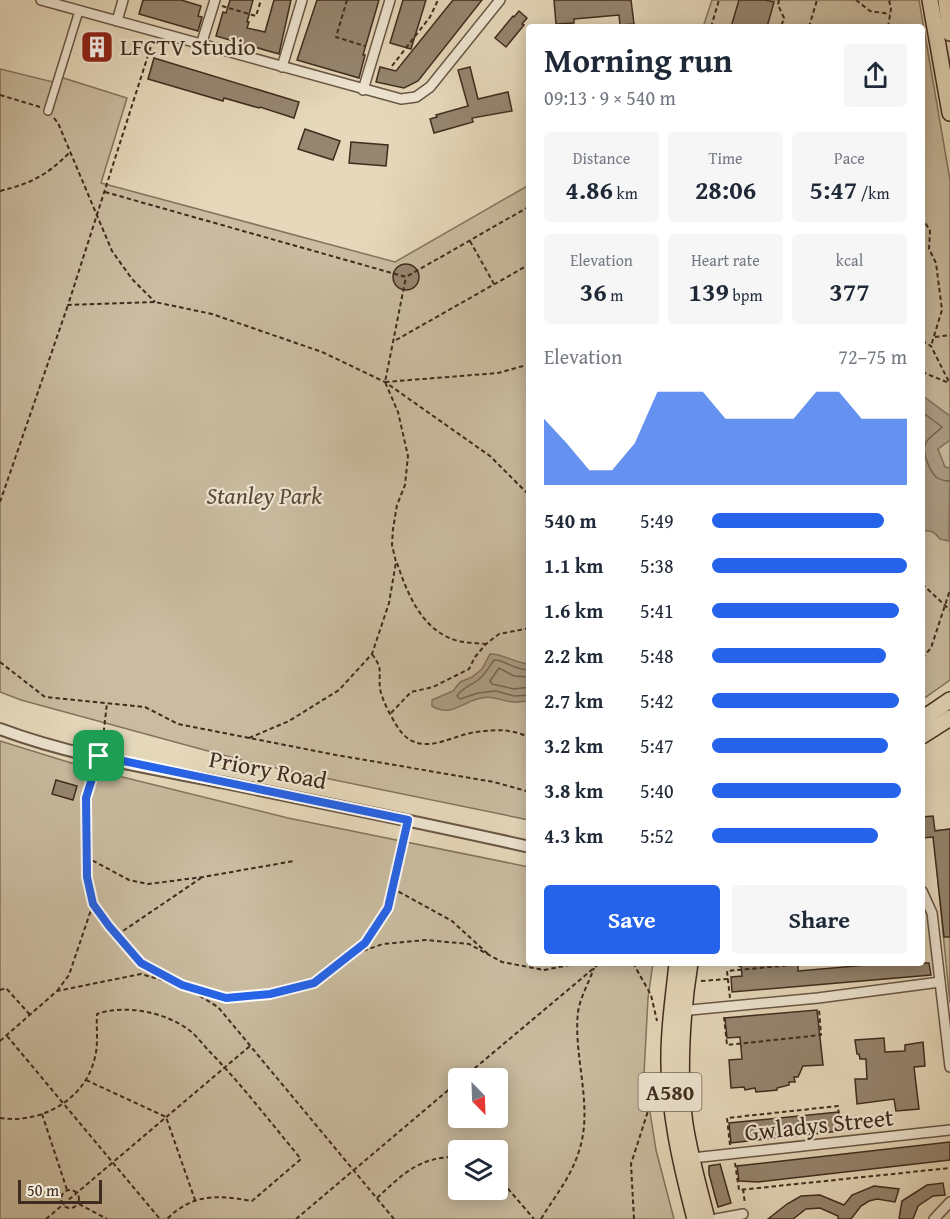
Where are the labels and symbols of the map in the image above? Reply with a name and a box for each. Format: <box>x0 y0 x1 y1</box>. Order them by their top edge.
building icon: LFCTV Studio <box>79 29 115 65</box>
place label: LFCTV Studio <box>120 29 256 64</box>
park label: Stanley Park <box>206 478 322 513</box>
pin <box>73 730 124 781</box>
street label: Priory Road <box>206 741 330 798</box>
north arrow <box>448 1068 508 1128</box>
road number: A580 <box>638 1073 702 1111</box>
street label: Gwladys Street <box>743 1099 896 1150</box>
scale bar <box>18 1177 102 1204</box>

